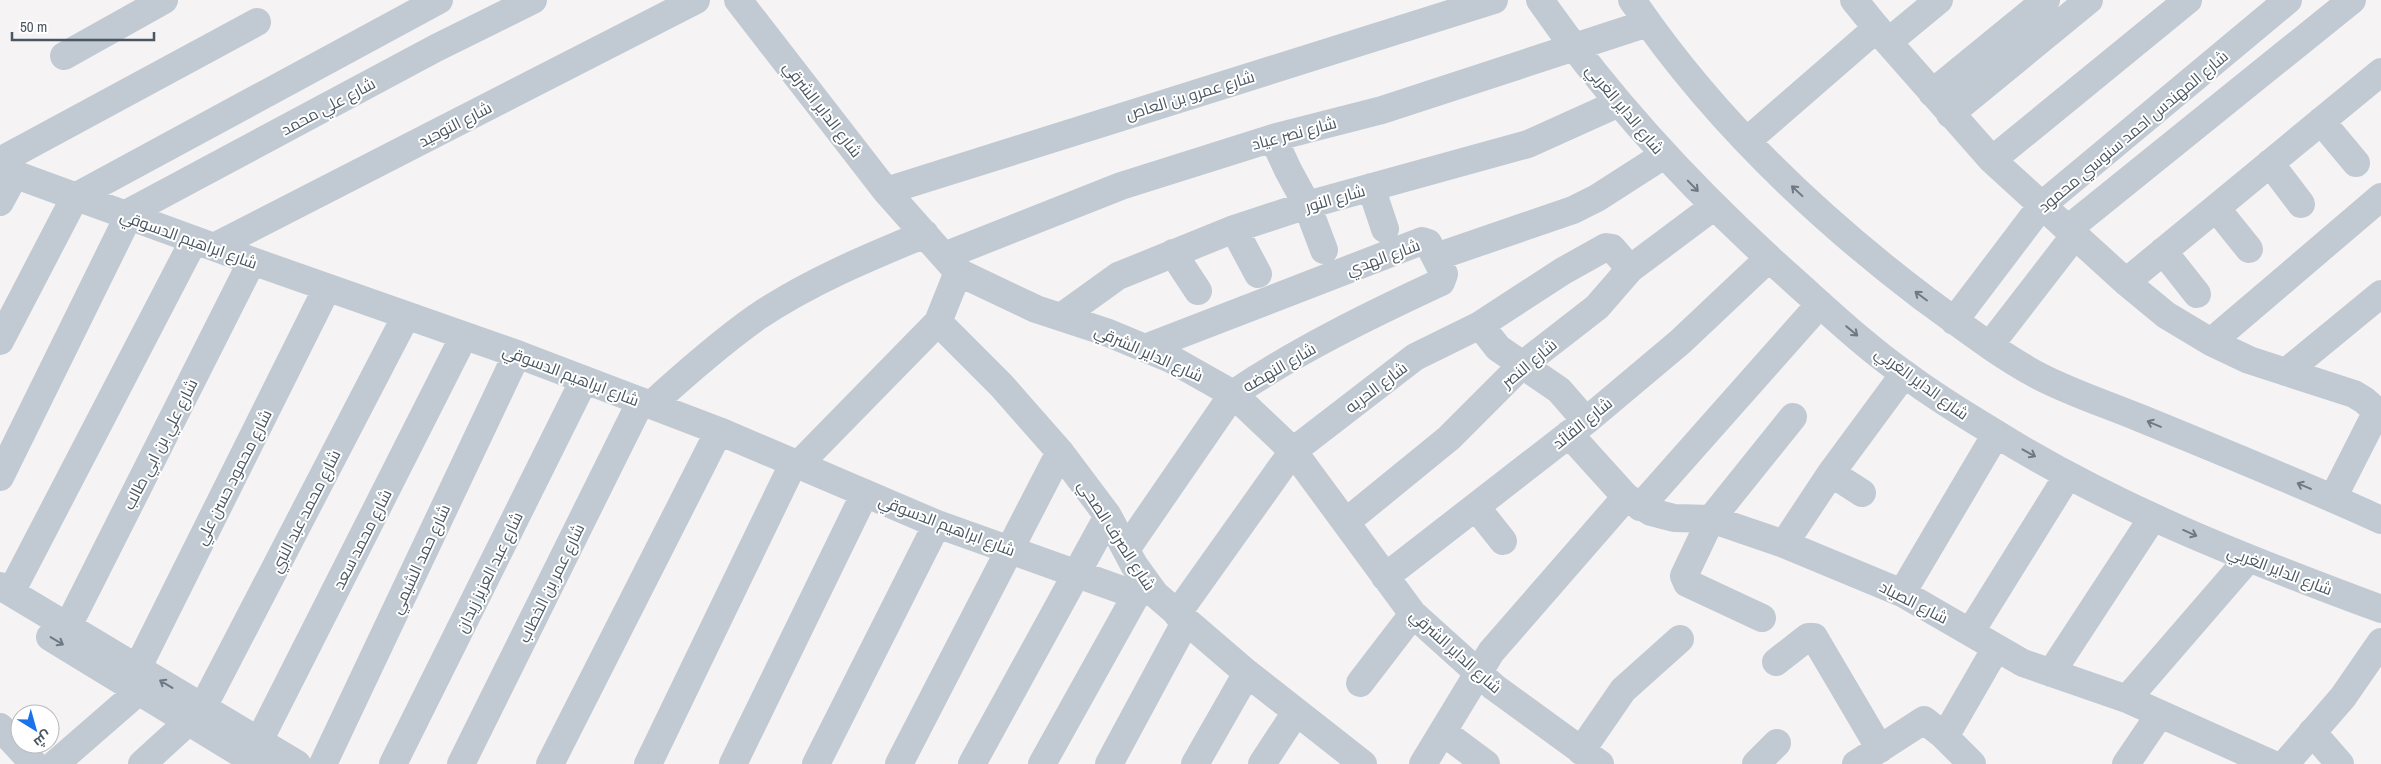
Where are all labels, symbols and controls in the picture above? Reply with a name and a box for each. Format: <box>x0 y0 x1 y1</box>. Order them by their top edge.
scale bar <box>12 10 155 42</box>
text: 50 m <box>20 16 47 37</box>
street label: شارع المهندس احمد سنوسي محمود <box>2033 45 2234 219</box>
street label: شارع الداير الشرقي <box>776 56 868 164</box>
street label: شارع الداير الغربي <box>1579 59 1669 161</box>
street label: شارع عمرو بن العاص <box>1123 65 1258 126</box>
street label: شارع علي محمد <box>277 72 380 143</box>
street label: شارع التوحيد <box>415 96 496 153</box>
street label: شارع نصر عياد <box>1249 111 1339 156</box>
street label: شارع النور <box>1301 179 1368 218</box>
one-way arrow <box>1687 180 1699 192</box>
one-way arrow <box>1791 185 1804 197</box>
street label: شارع ابراهيم الدسوقي <box>116 204 261 277</box>
street label: شارع الهدي <box>1343 234 1424 283</box>
one-way arrow <box>1915 290 1928 301</box>
street label: شارع الداير الشرقي <box>1090 319 1207 390</box>
one-way arrow <box>1845 325 1858 336</box>
street label: شارع النصر <box>1496 333 1562 394</box>
street label: شارع النهضه <box>1238 337 1320 398</box>
street label: شارع ابراهيم الدسوقي <box>499 339 642 414</box>
street label: شارع الداير الغربي <box>1869 341 1973 427</box>
street label: شارع الحريه <box>1340 356 1412 418</box>
street label: شارع علي بن ابي طالب <box>117 375 205 515</box>
street label: شارع القائد <box>1547 392 1617 455</box>
street label: شارع محمود حسن علي <box>189 405 279 550</box>
one-way arrow <box>2147 419 2162 428</box>
street label: شارع محمد عبد النبي <box>265 446 348 578</box>
one-way arrow <box>2021 448 2035 458</box>
street label: شارع الصرف الصحي <box>1071 476 1161 596</box>
one-way arrow <box>2297 481 2312 491</box>
street label: شارع محمد سعد <box>327 485 398 593</box>
street label: شارع ابراهيم الدسوقي <box>875 489 1018 564</box>
street label: شارع حمد الشيمي <box>385 501 458 619</box>
street label: شارع عبد العزيز زيدان <box>450 508 529 637</box>
street label: شارع عمر بن الخطاب <box>513 520 590 647</box>
one-way arrow <box>2182 529 2197 538</box>
street label: شارع الداير الغربي <box>2223 540 2336 603</box>
street label: شارع الصياد <box>1876 575 1952 630</box>
street label: شارع الداير الشرقي <box>1403 604 1507 700</box>
one-way arrow <box>49 637 63 647</box>
one-way arrow <box>160 678 174 688</box>
north arrow <box>10 704 60 754</box>
text: ش <box>30 727 55 752</box>

